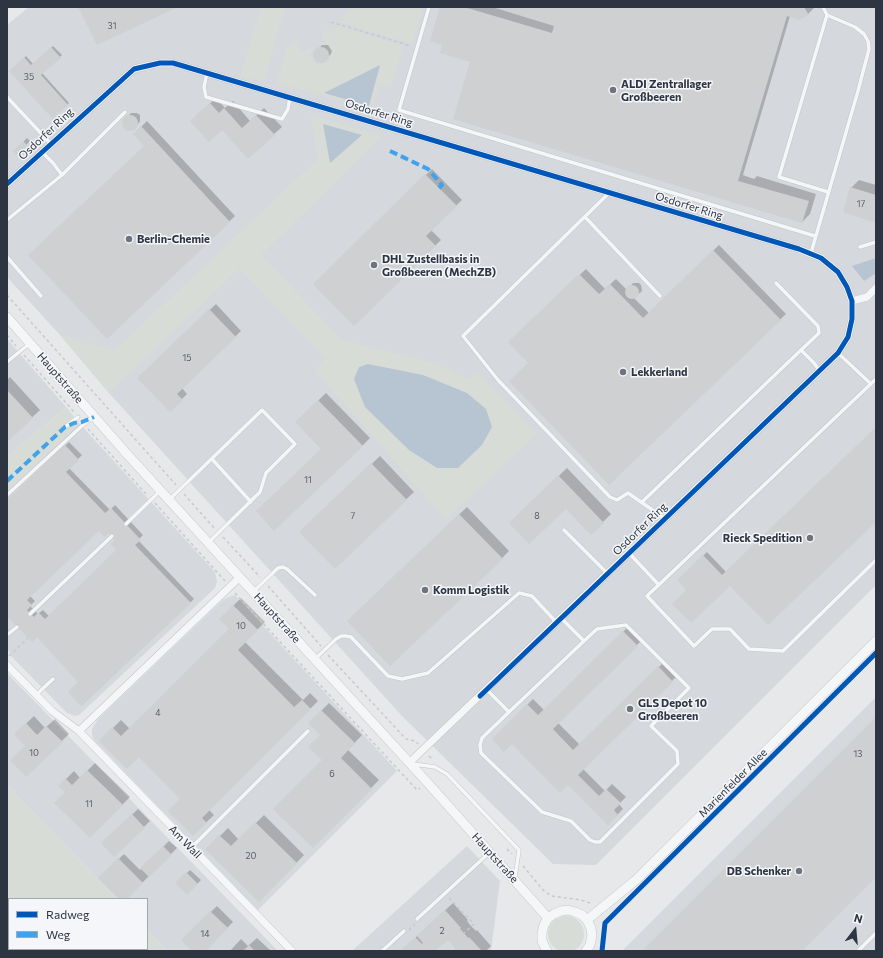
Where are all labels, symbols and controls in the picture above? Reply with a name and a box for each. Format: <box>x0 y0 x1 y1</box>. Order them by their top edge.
house number: 31 <box>108 21 116 31</box>
house number: 35 <box>24 72 34 82</box>
place label: ALDI Zentrallager Großbeeren <box>621 77 712 103</box>
marker: ALDI Zentrallager Großbeeren <box>608 85 618 95</box>
street label: Osdorfer Ring <box>344 96 414 130</box>
street label: Osdorfer Ring <box>16 105 76 163</box>
street label: Osdorfer Ring <box>654 189 724 223</box>
house number: 17 <box>857 199 865 209</box>
place label: Berlin-Chemie <box>137 232 210 246</box>
marker: Berlin-Chemie <box>124 234 134 244</box>
place label: DHL Zustellbasis in Großbeeren (MechZB) <box>382 252 496 278</box>
marker: DHL Zustellbasis in Großbeeren (MechZB) <box>369 260 379 270</box>
street label: Hauptstraße <box>34 350 86 406</box>
house number: 15 <box>182 353 192 363</box>
place label: Lekkerland <box>631 365 687 379</box>
marker: Lekkerland <box>618 367 628 377</box>
house number: 11 <box>304 475 312 485</box>
street label: Osdorfer Ring <box>610 500 670 558</box>
house number: 7 <box>351 511 355 521</box>
house number: 8 <box>534 511 540 521</box>
place label: Rieck Spedition <box>723 531 802 545</box>
marker: Rieck Spedition <box>805 533 815 543</box>
place label: Komm Logistik <box>433 583 509 597</box>
marker: Komm Logistik <box>420 585 430 595</box>
street label: Hauptstraße <box>251 590 303 646</box>
house number: 10 <box>236 621 246 631</box>
place label: GLS Depot 10 Großbeeren <box>638 696 707 722</box>
marker: GLS Depot 10 Großbeeren <box>625 704 635 714</box>
house number: 4 <box>155 708 161 718</box>
street label: Marienfelder Allee <box>696 746 770 820</box>
house number: 10 <box>29 748 39 758</box>
house number: 13 <box>854 749 862 759</box>
house number: 6 <box>329 769 335 779</box>
house number: 11 <box>85 799 93 809</box>
street label: Am Wall <box>166 823 204 861</box>
street label: Hauptstraße <box>469 830 521 886</box>
house number: 20 <box>246 851 256 861</box>
place label: DB Schenker <box>727 864 791 878</box>
marker: DB Schenker <box>794 866 804 876</box>
legend <box>8 898 148 950</box>
text: Radweg <box>46 907 89 921</box>
north arrow <box>835 910 875 950</box>
text: N <box>853 911 864 925</box>
house number: 2 <box>440 926 444 936</box>
text: Weg <box>46 927 70 941</box>
house number: 14 <box>200 929 210 939</box>

